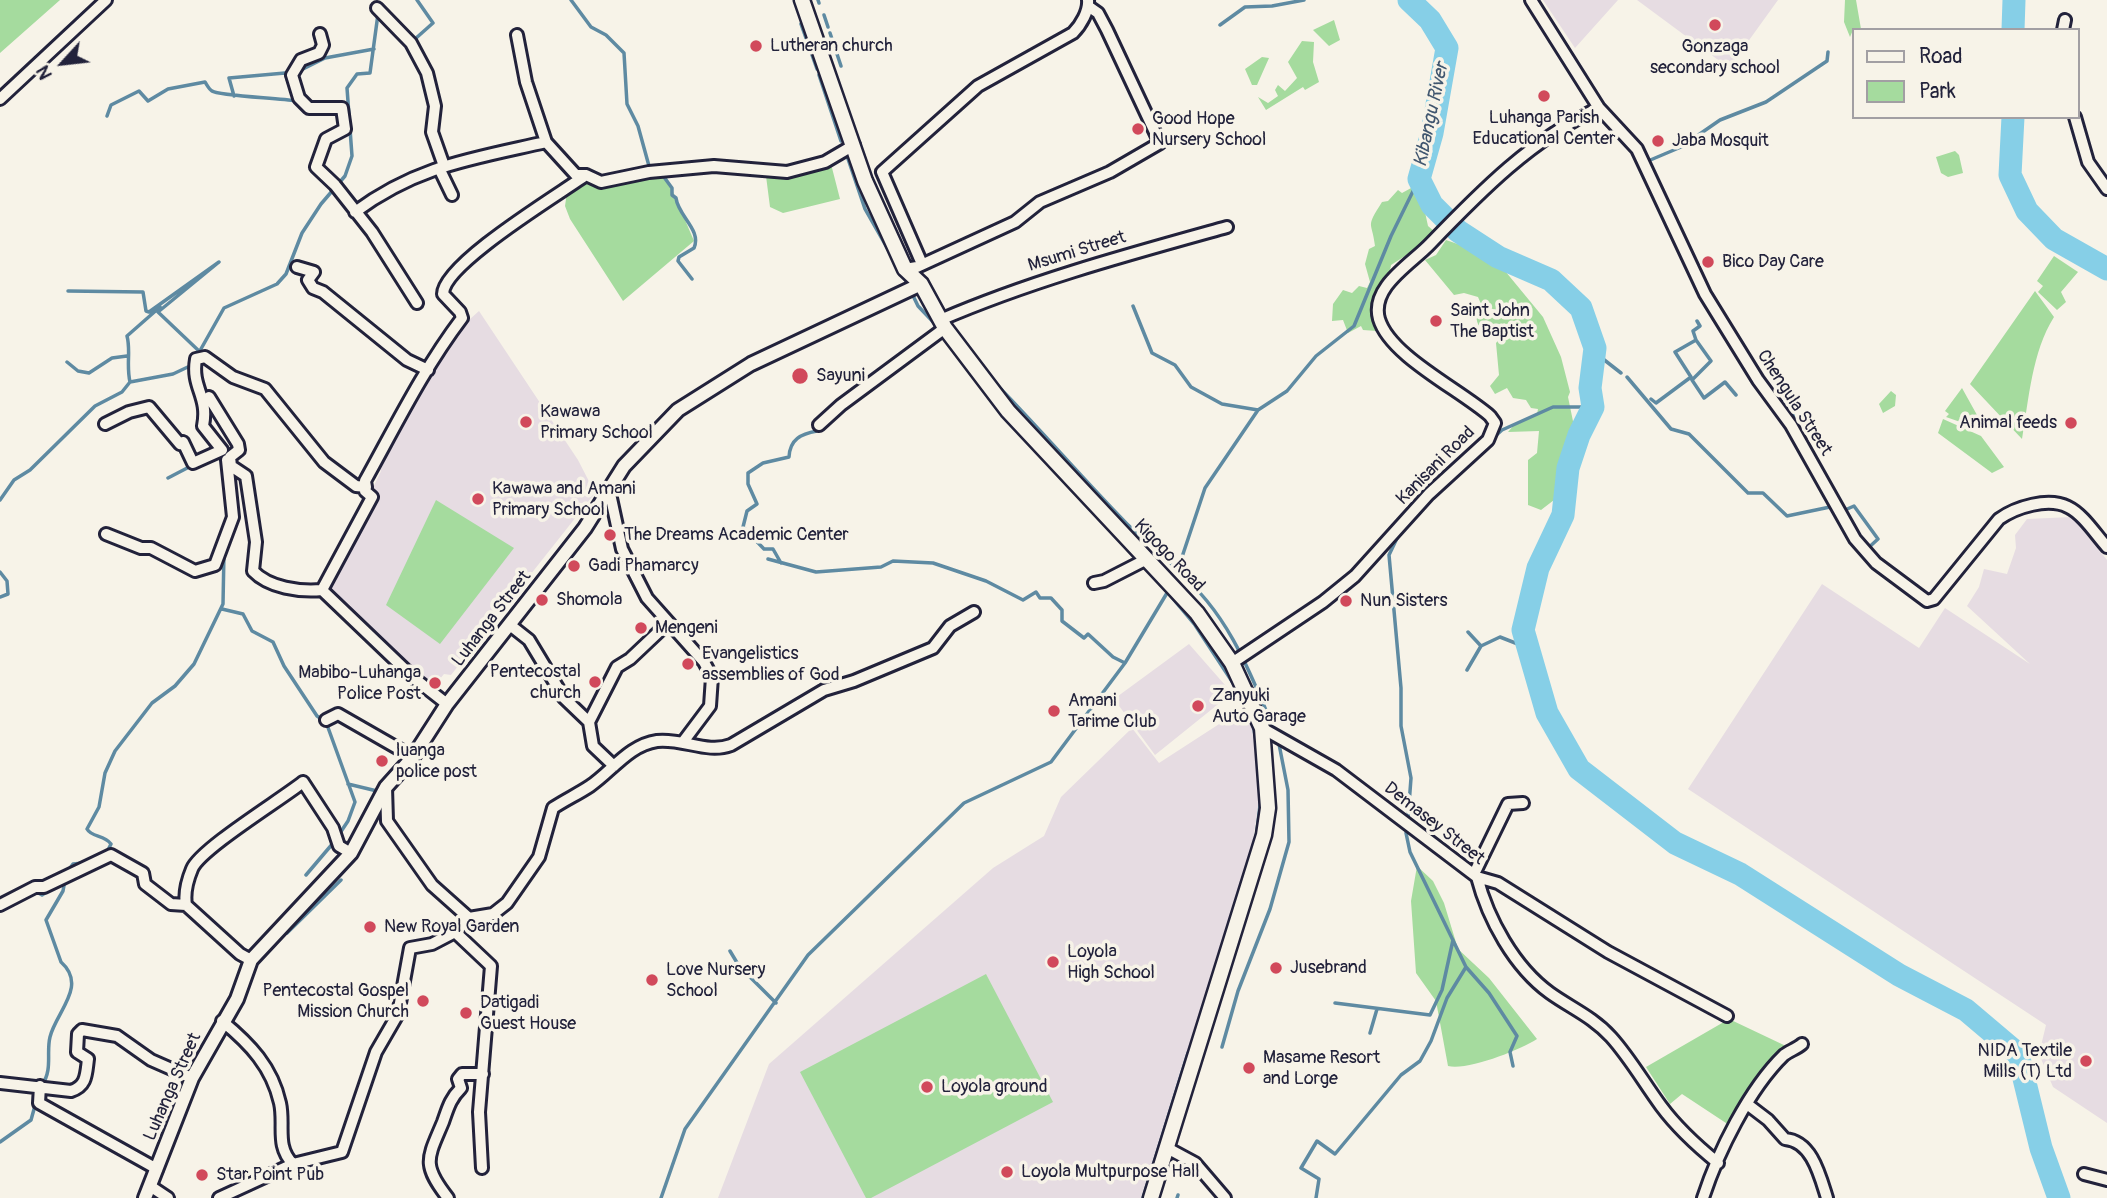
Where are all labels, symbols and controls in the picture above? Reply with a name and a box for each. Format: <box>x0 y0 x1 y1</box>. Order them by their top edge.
marker: Gonzaga secondary school <box>1707 17 1723 33</box>
north arrow <box>28 28 98 98</box>
legend <box>1852 28 2079 119</box>
place label: Lutheran church <box>770 35 893 57</box>
place label: Gonzaga secondary school <box>1650 36 1780 78</box>
marker: Lutheran church <box>748 38 764 54</box>
text: Road <box>1919 43 1963 70</box>
text: N <box>31 61 58 84</box>
water label: Kibangu River <box>1410 61 1454 169</box>
text: Park <box>1919 78 1956 105</box>
marker: Luhanga Parish Educational Center <box>1536 88 1552 104</box>
place label: Luhanga Parish Educational Center <box>1472 107 1616 150</box>
place label: Good Hope Nursery School <box>1152 108 1266 150</box>
marker: Good Hope Nursery School <box>1130 121 1146 137</box>
place label: Jaba Mosquit <box>1672 130 1769 152</box>
marker: Jaba Mosquit <box>1650 133 1666 149</box>
street label: Msumi Street <box>1026 227 1128 277</box>
place label: Bico Day Care <box>1722 251 1824 273</box>
marker: Bico Day Care <box>1700 254 1716 270</box>
place label: Saint John The Baptist <box>1450 300 1534 342</box>
marker: Saint John The Baptist <box>1428 313 1444 329</box>
street label: Chengula Street <box>1752 346 1836 460</box>
place label: Sayuni <box>816 365 865 387</box>
marker: Sayuni <box>790 366 810 386</box>
place label: Kawawa Primary School <box>540 401 653 444</box>
place label: Animal feeds <box>1959 412 2057 434</box>
marker: Kawawa Primary School <box>518 414 534 430</box>
marker: Animal feeds <box>2063 415 2079 431</box>
street label: Kanisani Road <box>1392 422 1480 510</box>
place label: Kawawa and Amani Primary School <box>492 478 635 520</box>
marker: Kawawa and Amani Primary School <box>470 491 486 507</box>
street label: Kigogo Road <box>1129 515 1209 597</box>
place label: The Dreams Academic Center <box>624 524 849 546</box>
marker: The Dreams Academic Center <box>602 527 618 543</box>
place label: Gadi Phamarcy <box>588 555 699 577</box>
marker: Gadi Phamarcy <box>566 558 582 574</box>
street label: Luhanga Street <box>448 567 536 671</box>
place label: Shomola <box>556 589 622 611</box>
place label: Nun Sisters <box>1360 590 1448 612</box>
marker: Shomola <box>534 592 550 608</box>
marker: Nun Sisters <box>1338 593 1354 609</box>
place label: Mengeni <box>655 617 718 639</box>
marker: Mengeni <box>633 620 649 636</box>
place label: Evangelistics assemblies of God <box>702 643 840 686</box>
marker: Evangelistics assemblies of God <box>680 656 696 672</box>
place label: Pentecostal church <box>490 661 581 704</box>
place label: Mabibo-Luhanga Police Post <box>298 662 421 704</box>
marker: Pentecostal church <box>587 674 603 690</box>
marker: Mabibo-Luhanga Police Post <box>427 675 443 691</box>
place label: Zanyuki Auto Garage <box>1212 685 1306 728</box>
place label: Amani Tarime Club <box>1068 690 1157 732</box>
marker: Zanyuki Auto Garage <box>1190 698 1206 714</box>
marker: Amani Tarime Club <box>1046 703 1062 719</box>
place label: luanga police post <box>396 740 477 782</box>
marker: luanga police post <box>374 753 390 769</box>
street label: Demasey Street <box>1379 778 1489 870</box>
place label: New Royal Garden <box>384 916 520 938</box>
marker: New Royal Garden <box>362 919 378 935</box>
place label: Loyola High School <box>1067 941 1155 984</box>
marker: Loyola High School <box>1045 954 1061 970</box>
place label: Jusebrand <box>1290 957 1367 979</box>
place label: Love Nursery School <box>666 959 765 1002</box>
marker: Jusebrand <box>1268 960 1284 976</box>
marker: Love Nursery School <box>644 972 660 988</box>
place label: Pentecostal Gospel Mission Church <box>262 980 409 1023</box>
place label: Datigadi Guest House <box>480 992 576 1034</box>
marker: Pentecostal Gospel Mission Church <box>415 993 431 1009</box>
marker: Datigadi Guest House <box>458 1005 474 1021</box>
street label: Luhanga Street <box>140 1030 206 1144</box>
place label: NIDA Textile Mills (T) Ltd <box>1977 1040 2072 1082</box>
place label: Masame Resort and Lorge <box>1263 1047 1380 1090</box>
marker: NIDA Textile Mills (T) Ltd <box>2078 1053 2094 1069</box>
marker: Masame Resort and Lorge <box>1241 1060 1257 1076</box>
place label: Loyola ground <box>941 1076 1048 1098</box>
marker: Loyola ground <box>919 1079 935 1095</box>
place label: Loyola Multpurpose Hall <box>1021 1161 1200 1183</box>
place label: Star Point Pub <box>216 1164 324 1186</box>
marker: Loyola Multpurpose Hall <box>999 1164 1015 1180</box>
marker: Star Point Pub <box>194 1167 210 1183</box>

